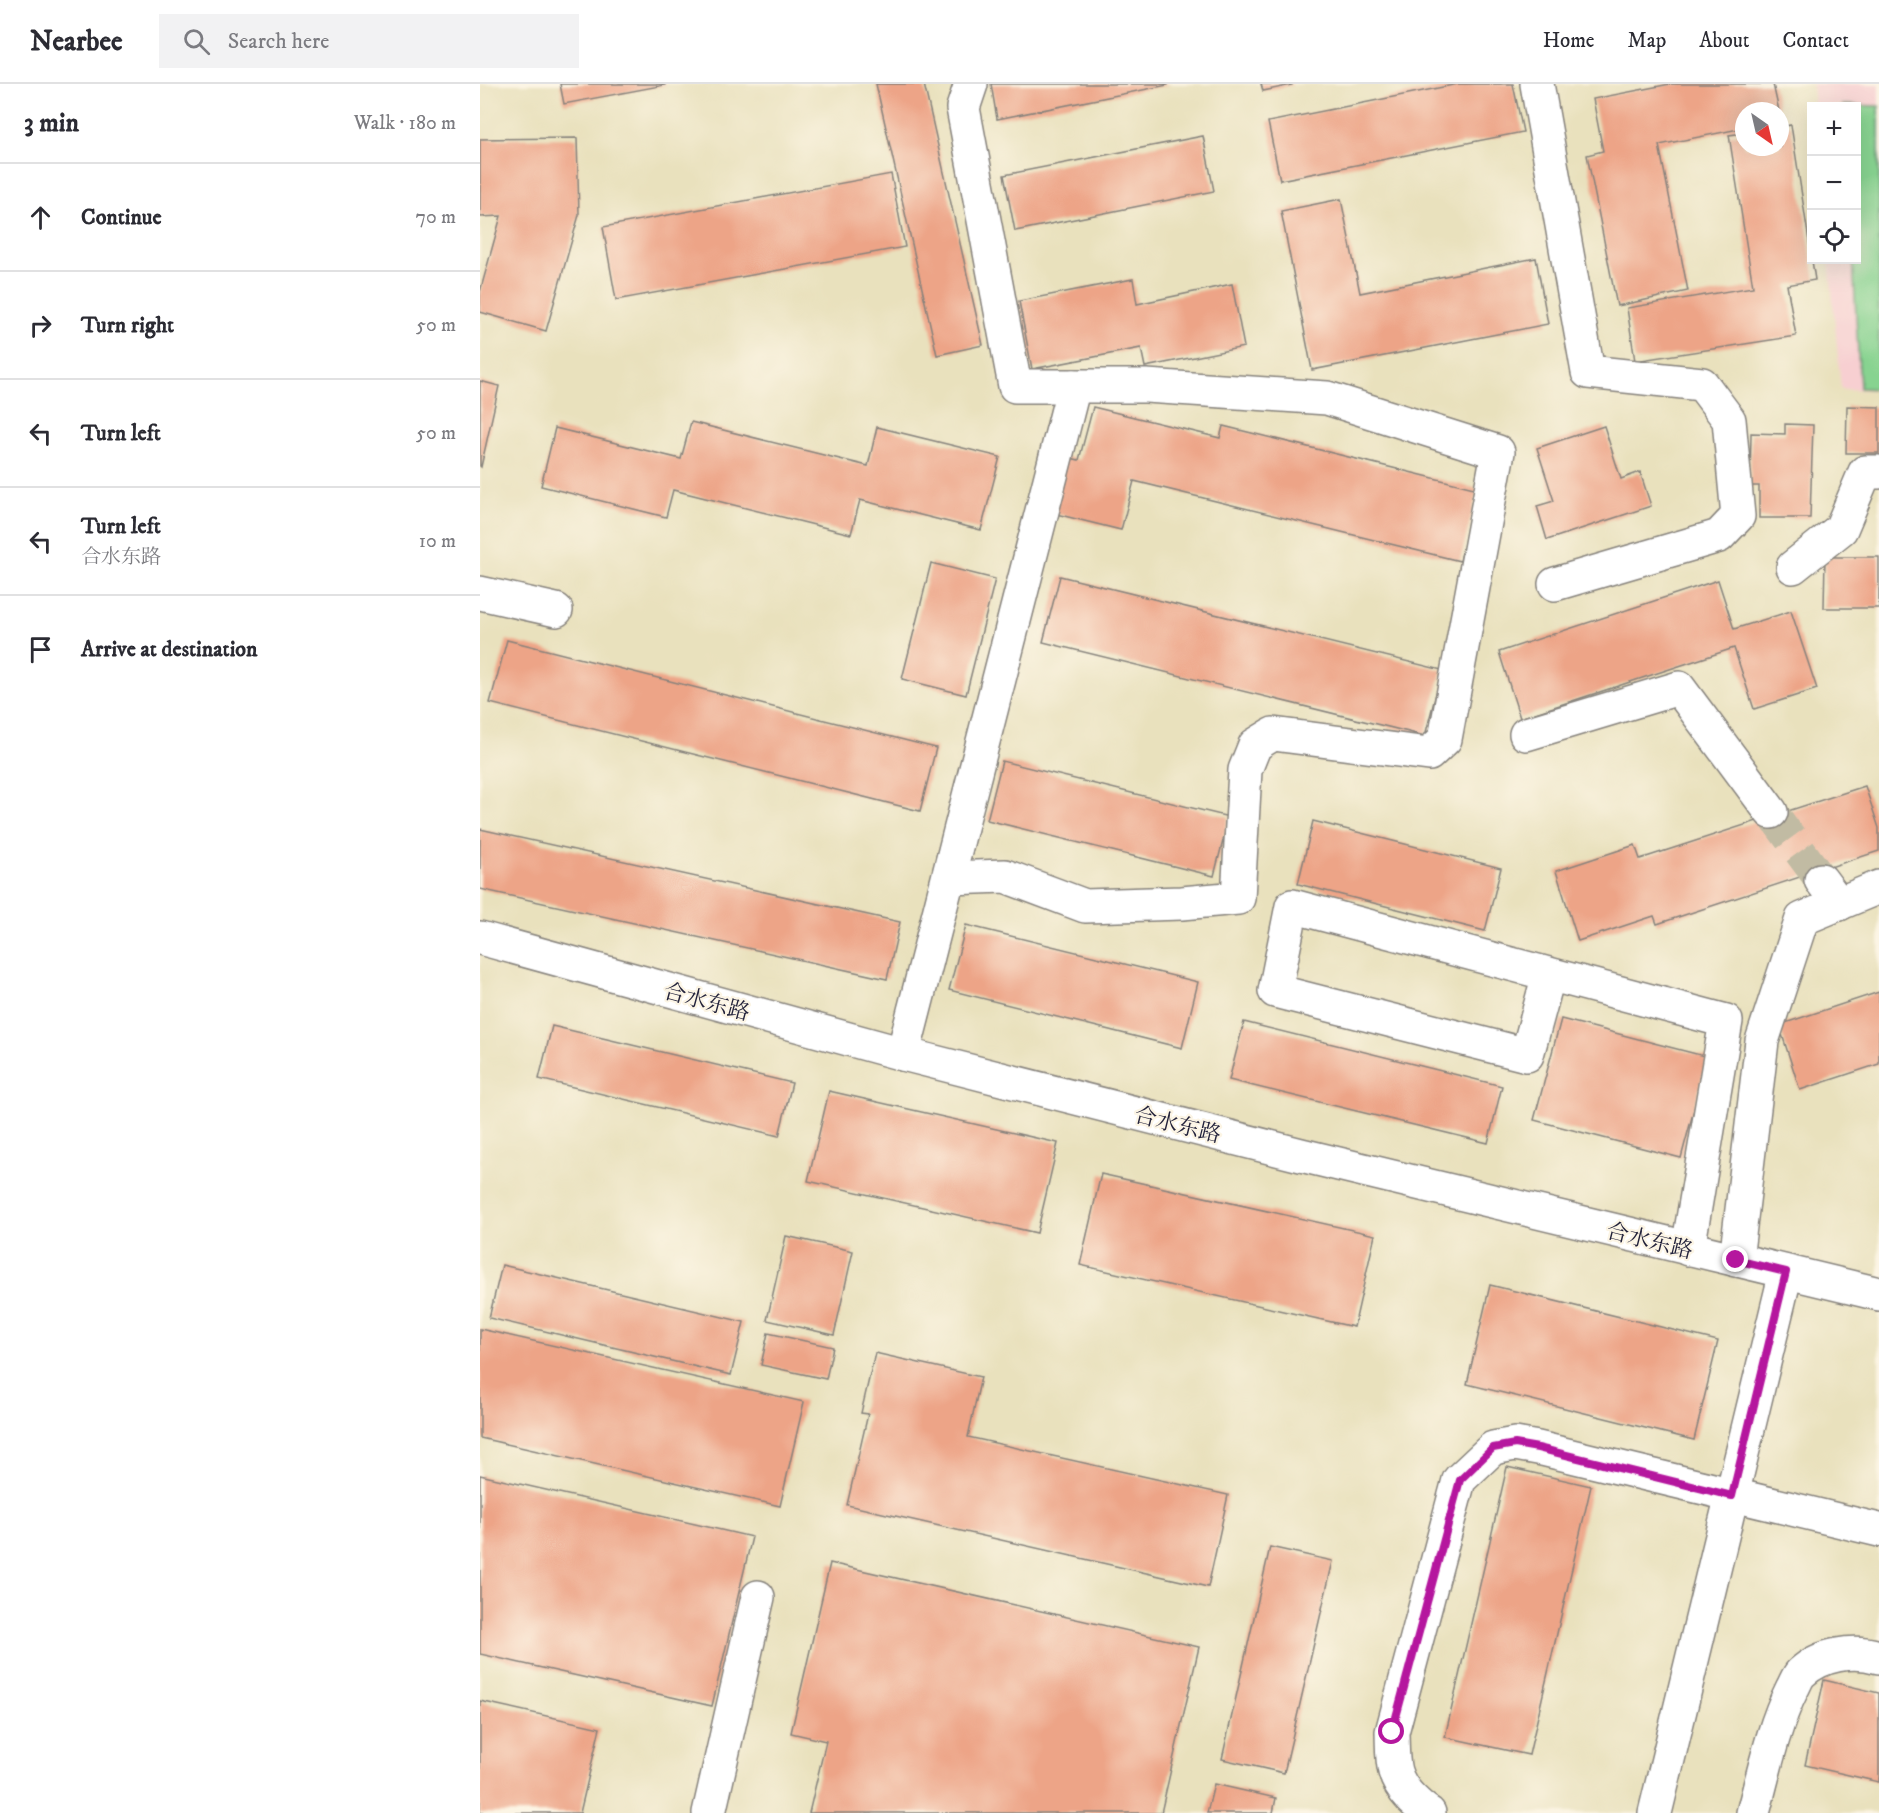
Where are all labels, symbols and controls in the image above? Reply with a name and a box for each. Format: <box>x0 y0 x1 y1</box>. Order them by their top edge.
search box <box>159 14 579 68</box>
text: Nearbee <box>30 24 123 59</box>
icon: search <box>180 25 213 58</box>
text: Search here <box>228 28 329 55</box>
text: Home <box>1543 28 1595 54</box>
text: Map <box>1628 28 1666 54</box>
text: About <box>1699 28 1750 54</box>
text: Contact <box>1783 28 1849 54</box>
north arrow <box>1735 102 1789 156</box>
map controls <box>1807 102 1861 264</box>
button: + <box>1807 102 1861 156</box>
text: 3 min <box>24 107 79 140</box>
text: Walk · 180 m <box>354 111 456 136</box>
button: − <box>1807 156 1861 210</box>
icon: ahead <box>24 201 57 234</box>
text: Continue <box>81 204 162 231</box>
text: 70 m <box>415 205 456 230</box>
button: locate <box>1807 210 1861 264</box>
icon: right <box>24 309 57 342</box>
text: Turn right <box>81 312 174 339</box>
text: 50 m <box>416 313 456 338</box>
icon: left <box>24 417 57 450</box>
text: Turn left <box>81 420 161 447</box>
text: 50 m <box>416 421 456 446</box>
text: Turn left <box>81 513 161 540</box>
icon: left <box>24 525 57 558</box>
text: 10 m <box>419 529 456 554</box>
text: 合水东路 <box>81 545 161 570</box>
icon: arrive <box>24 633 57 666</box>
text: Arrive at destination <box>81 636 258 663</box>
street label: 合水东路 <box>661 978 753 1027</box>
street label: 合水东路 <box>1132 1102 1224 1149</box>
street label: 合水东路 <box>1604 1218 1696 1265</box>
route end <box>1722 1246 1748 1272</box>
route start <box>1378 1718 1404 1744</box>

